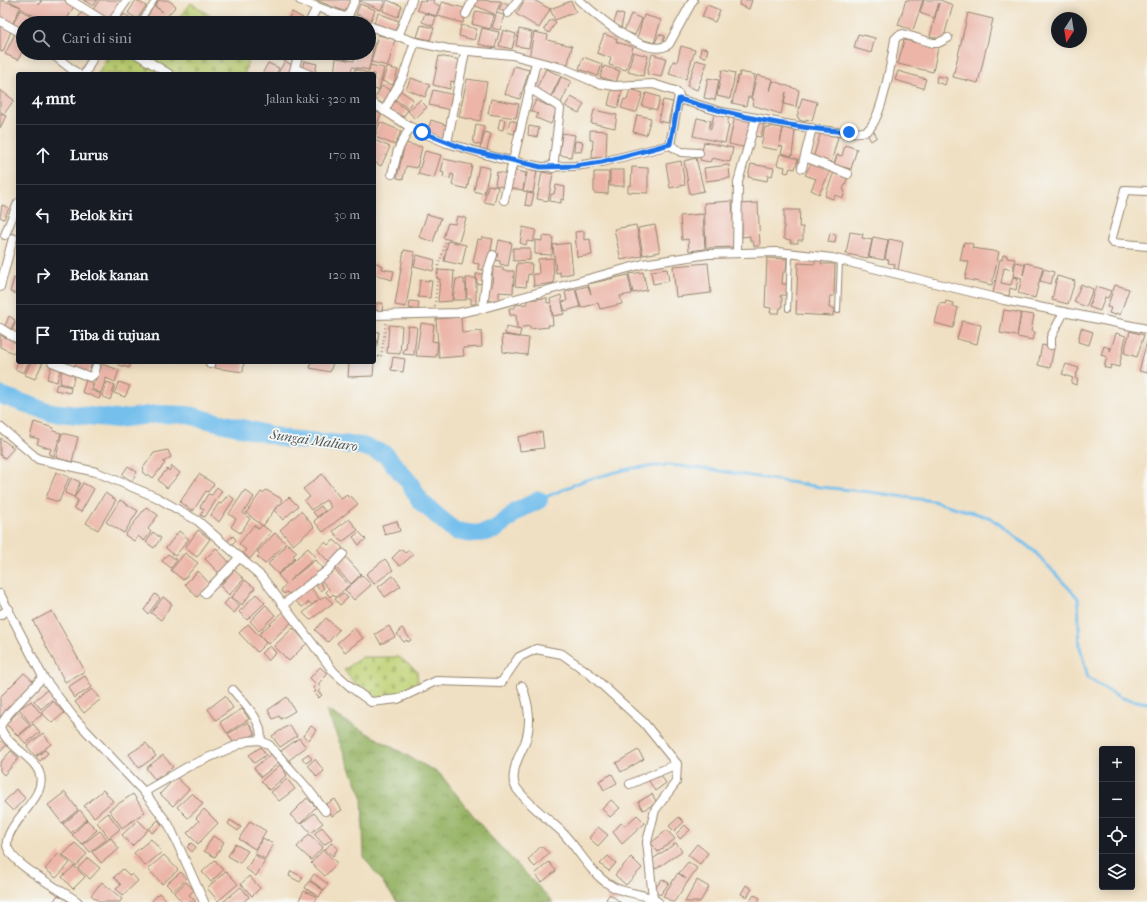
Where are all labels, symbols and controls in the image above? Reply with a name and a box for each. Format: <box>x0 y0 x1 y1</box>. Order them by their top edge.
north arrow <box>1051 12 1087 48</box>
search box <box>16 16 376 60</box>
icon: search <box>30 27 52 49</box>
text: Cari di sini <box>62 29 132 47</box>
text: 4 mnt <box>32 88 76 108</box>
text: Jalan kaki · 320 m <box>265 91 360 106</box>
route start <box>413 123 431 141</box>
route end <box>840 123 858 141</box>
icon: ahead <box>32 144 54 166</box>
text: Lurus <box>70 146 108 164</box>
text: 170 m <box>328 147 360 162</box>
icon: left <box>32 204 54 226</box>
text: Belok kiri <box>70 206 133 224</box>
text: 30 m <box>334 207 360 222</box>
icon: right <box>32 264 54 286</box>
text: Belok kanan <box>70 266 149 284</box>
text: 120 m <box>328 267 360 282</box>
icon: arrive <box>32 324 54 346</box>
text: Tiba di tujuan <box>70 326 160 344</box>
water label: Sungai Maliaro <box>268 426 359 455</box>
map controls <box>1099 746 1135 890</box>
button: + <box>1099 746 1135 782</box>
button: − <box>1099 782 1135 818</box>
button: locate <box>1099 818 1135 854</box>
button: layers <box>1099 854 1135 890</box>

